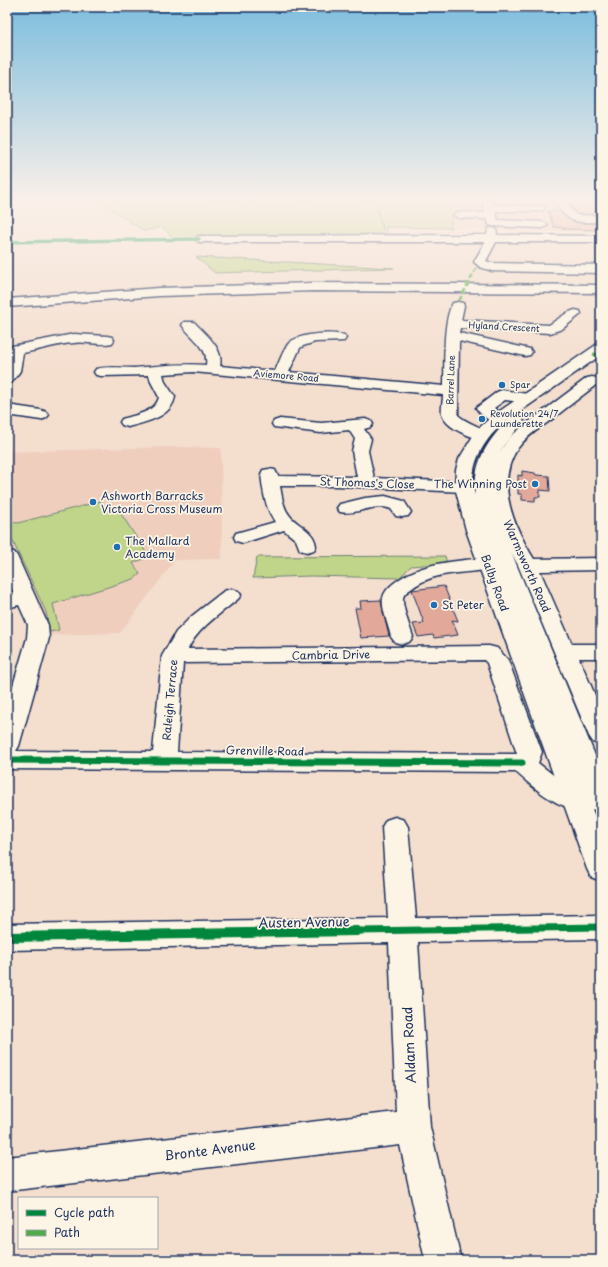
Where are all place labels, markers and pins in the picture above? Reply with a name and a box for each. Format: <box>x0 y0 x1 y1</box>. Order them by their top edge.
place label: Spar <box>510 377 531 391</box>
marker: Spar <box>497 380 507 390</box>
place label: Revolution 24/7 Launderette <box>490 406 558 430</box>
marker: Revolution 24/7 Launderette <box>477 414 487 424</box>
place label: The Winning Post <box>434 475 528 492</box>
marker: The Winning Post <box>530 479 540 489</box>
place label: Ashworth Barracks Victoria Cross Museum <box>101 487 222 517</box>
marker: Ashworth Barracks Victoria Cross Museum <box>88 497 98 507</box>
place label: The Mallard Academy <box>125 532 190 562</box>
marker: The Mallard Academy <box>112 542 122 552</box>
place label: St Peter <box>442 596 485 613</box>
marker: St Peter <box>429 600 439 610</box>

